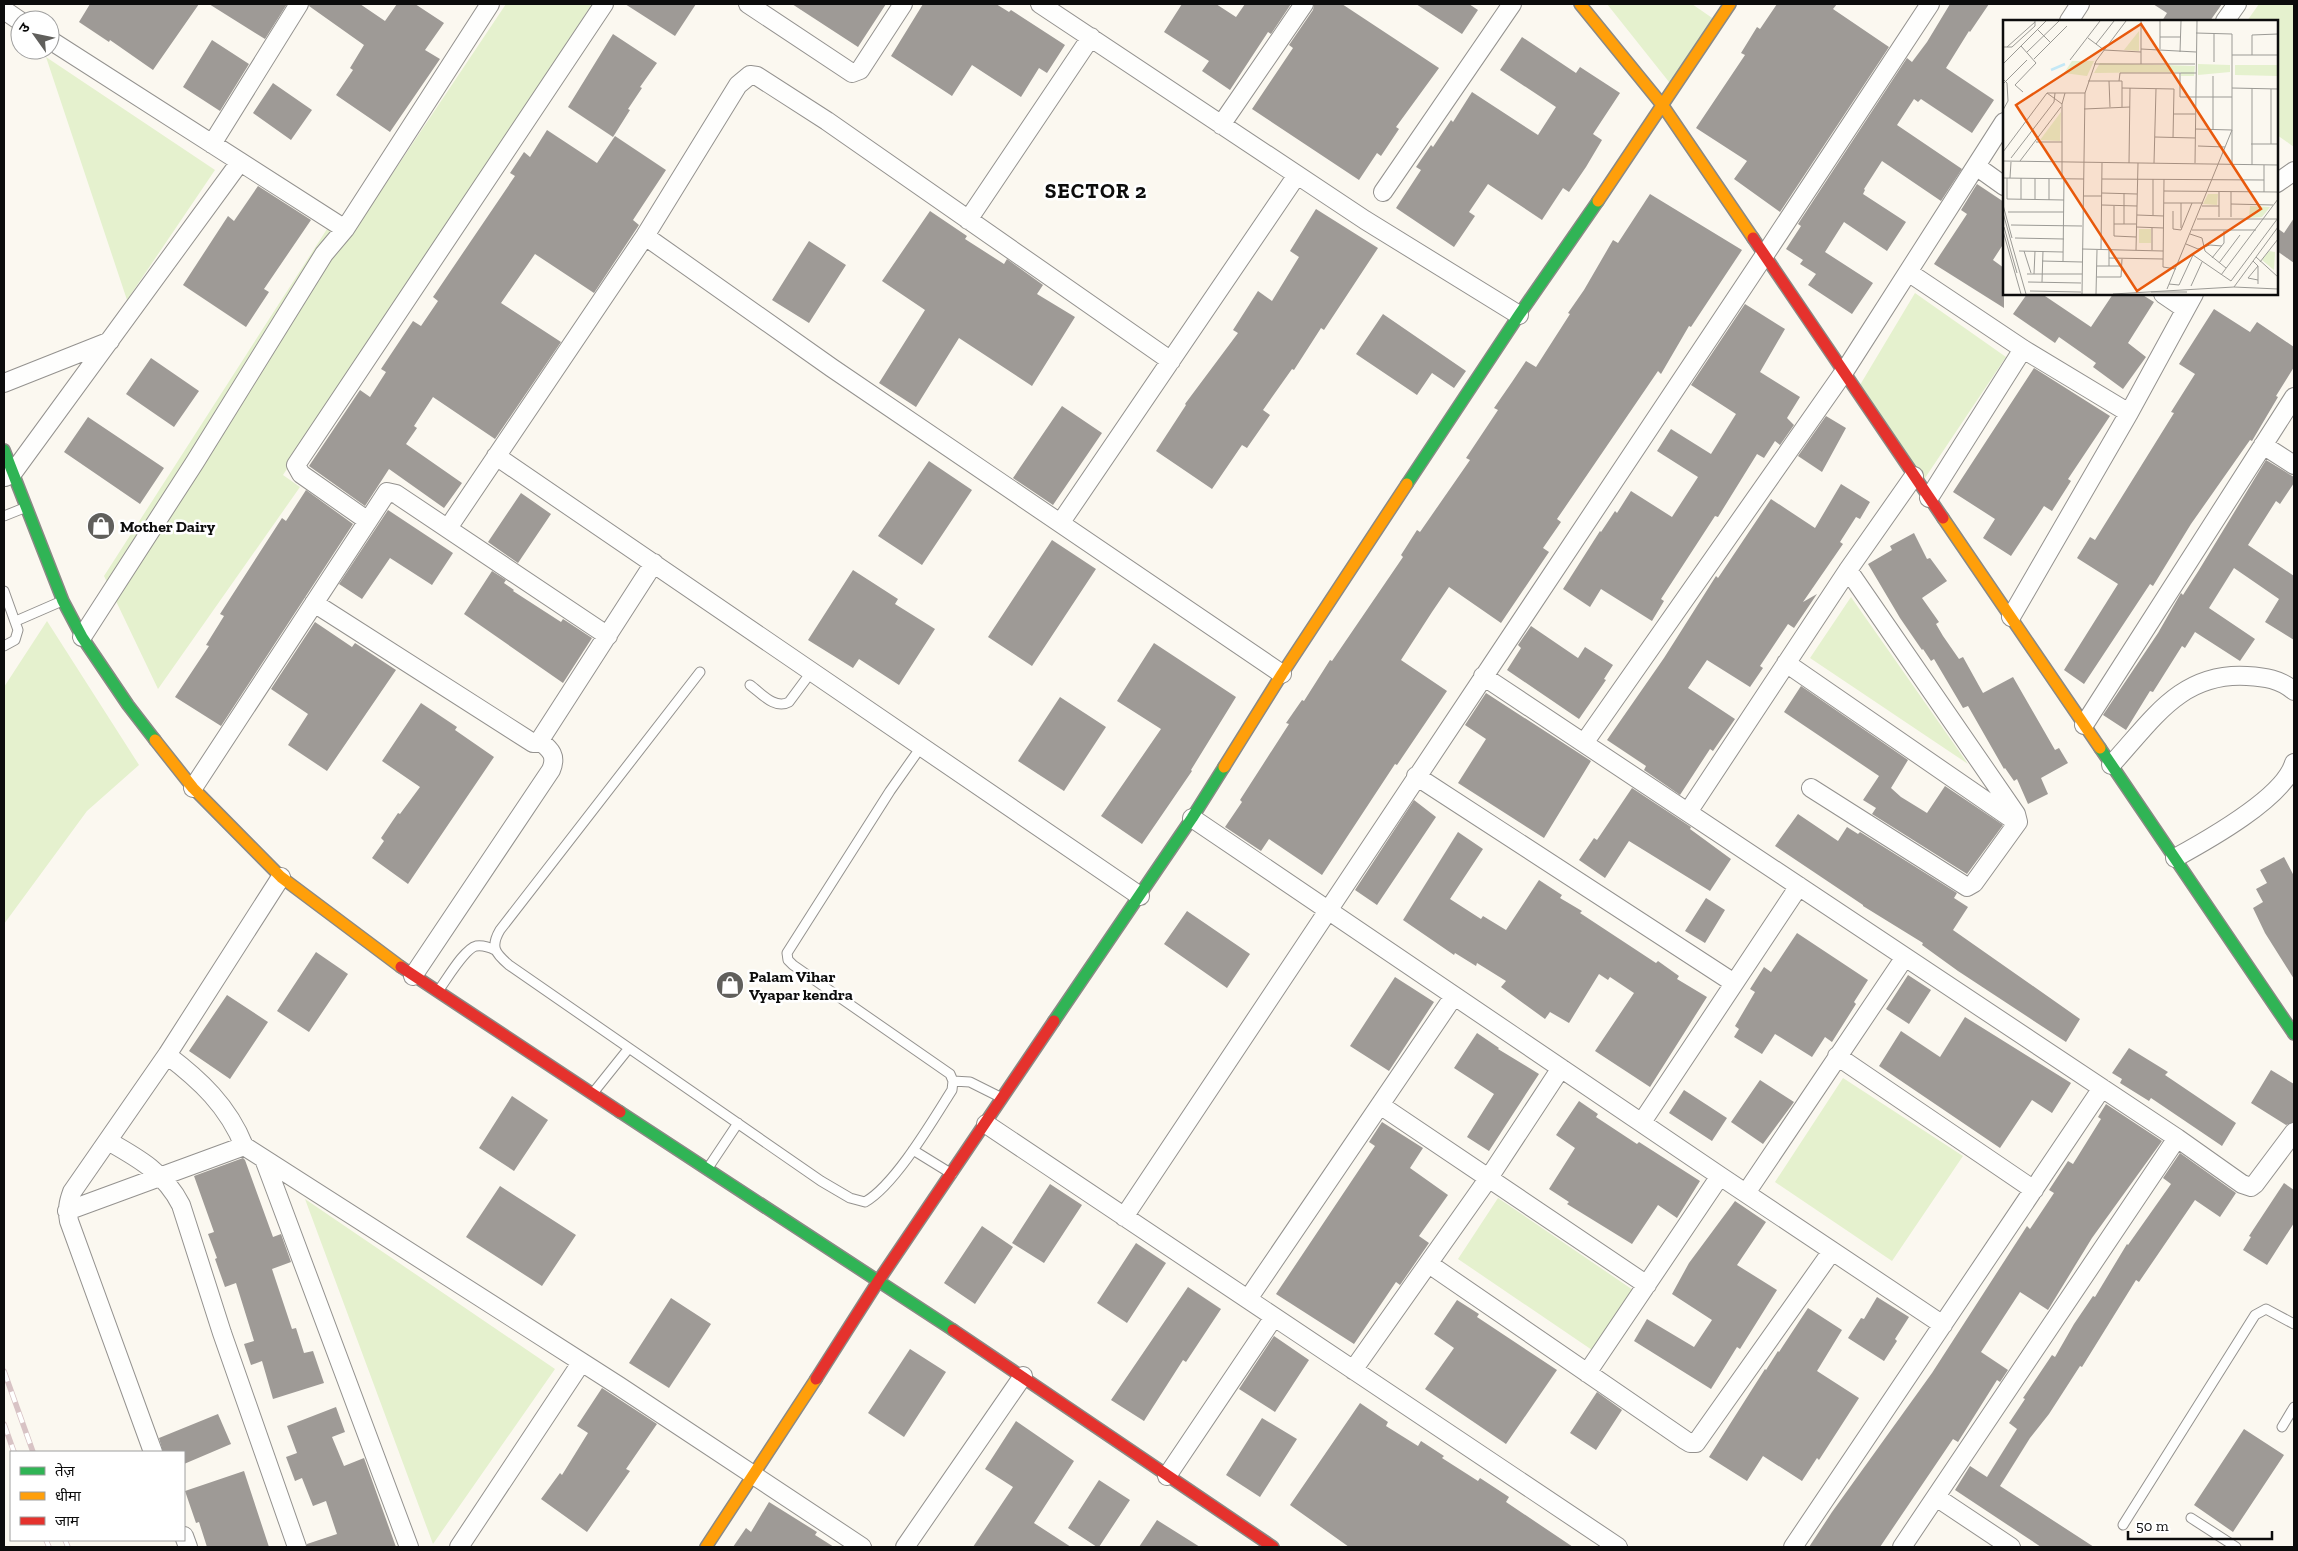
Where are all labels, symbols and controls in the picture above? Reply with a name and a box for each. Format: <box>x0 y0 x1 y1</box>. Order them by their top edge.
north arrow <box>10 10 60 60</box>
text: उ <box>15 19 34 36</box>
inset map <box>2003 20 2278 295</box>
district label: SECTOR 2 <box>1045 178 1147 203</box>
shop icon: Mother Dairy <box>86 511 116 541</box>
place label: Mother Dairy <box>120 517 216 536</box>
place label: Palam Vihar Vyapar kendra <box>749 967 853 1004</box>
shop icon: Palam Vihar Vyapar kendra <box>715 970 745 1000</box>
legend <box>10 1451 185 1541</box>
text: तेज़ <box>55 1462 76 1480</box>
text: धीमा <box>55 1487 82 1505</box>
scale bar <box>2128 1508 2272 1540</box>
text: जाम <box>55 1512 80 1530</box>
text: 50 m <box>2136 1517 2169 1535</box>

